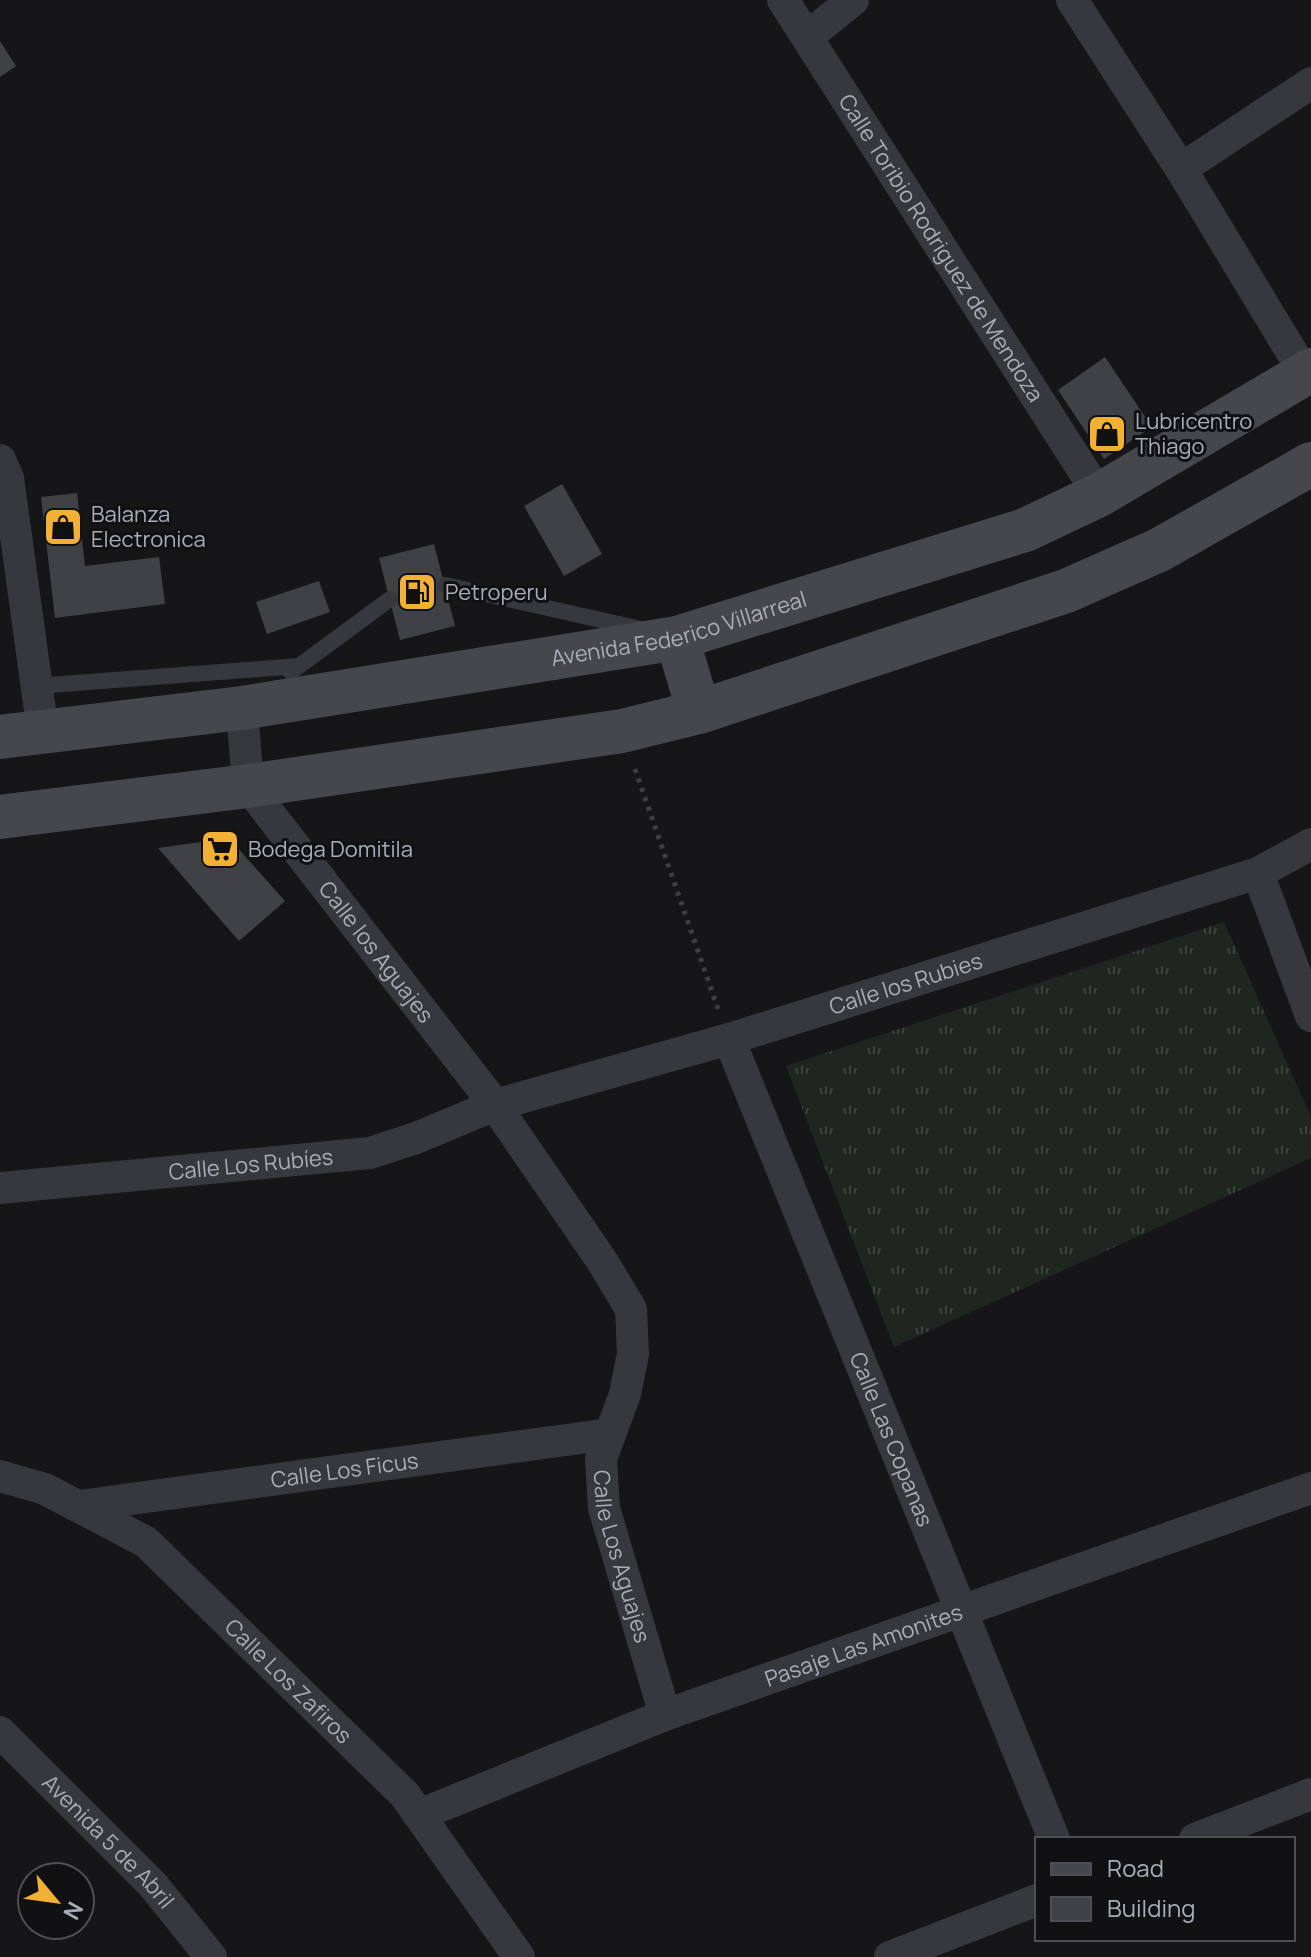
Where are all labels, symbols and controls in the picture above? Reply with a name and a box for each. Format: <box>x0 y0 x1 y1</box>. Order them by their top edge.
street label: Calle Toribio Rodriguez de Mendoza <box>832 88 1051 408</box>
place label: Lubricentro Thiago <box>1135 406 1252 461</box>
shop icon: Lubricentro Thiago <box>1086 413 1128 455</box>
place label: Balanza Electronica <box>91 499 206 554</box>
shop icon: Balanza Electronica <box>42 506 84 548</box>
fuel station icon: Petroperu <box>396 571 438 613</box>
place label: Petroperu <box>445 577 548 607</box>
street label: Avenida Federico Villarreal <box>549 584 810 673</box>
supermarket icon: Bodega Domitila <box>199 828 241 870</box>
place label: Bodega Domitila <box>248 834 413 864</box>
street label: Calle los Aguajes <box>312 875 441 1029</box>
street label: Calle los Rubies <box>825 945 986 1022</box>
street label: Calle Los Rubíes <box>167 1142 335 1187</box>
street label: Calle Las Copanas <box>843 1347 940 1531</box>
street label: Calle Los Ficus <box>269 1445 420 1495</box>
street label: Calle Los Aguajes <box>587 1469 658 1646</box>
street label: Pasaje Las Amonites <box>761 1597 966 1694</box>
street label: Calle Los Zafiros <box>218 1612 359 1750</box>
street label: Avenida 5 de Abril <box>36 1768 181 1915</box>
legend <box>1035 1837 1295 1941</box>
text: Road <box>1107 1851 1164 1884</box>
north arrow <box>16 1861 96 1941</box>
text: Building <box>1107 1891 1195 1924</box>
text: N <box>57 1897 90 1925</box>

